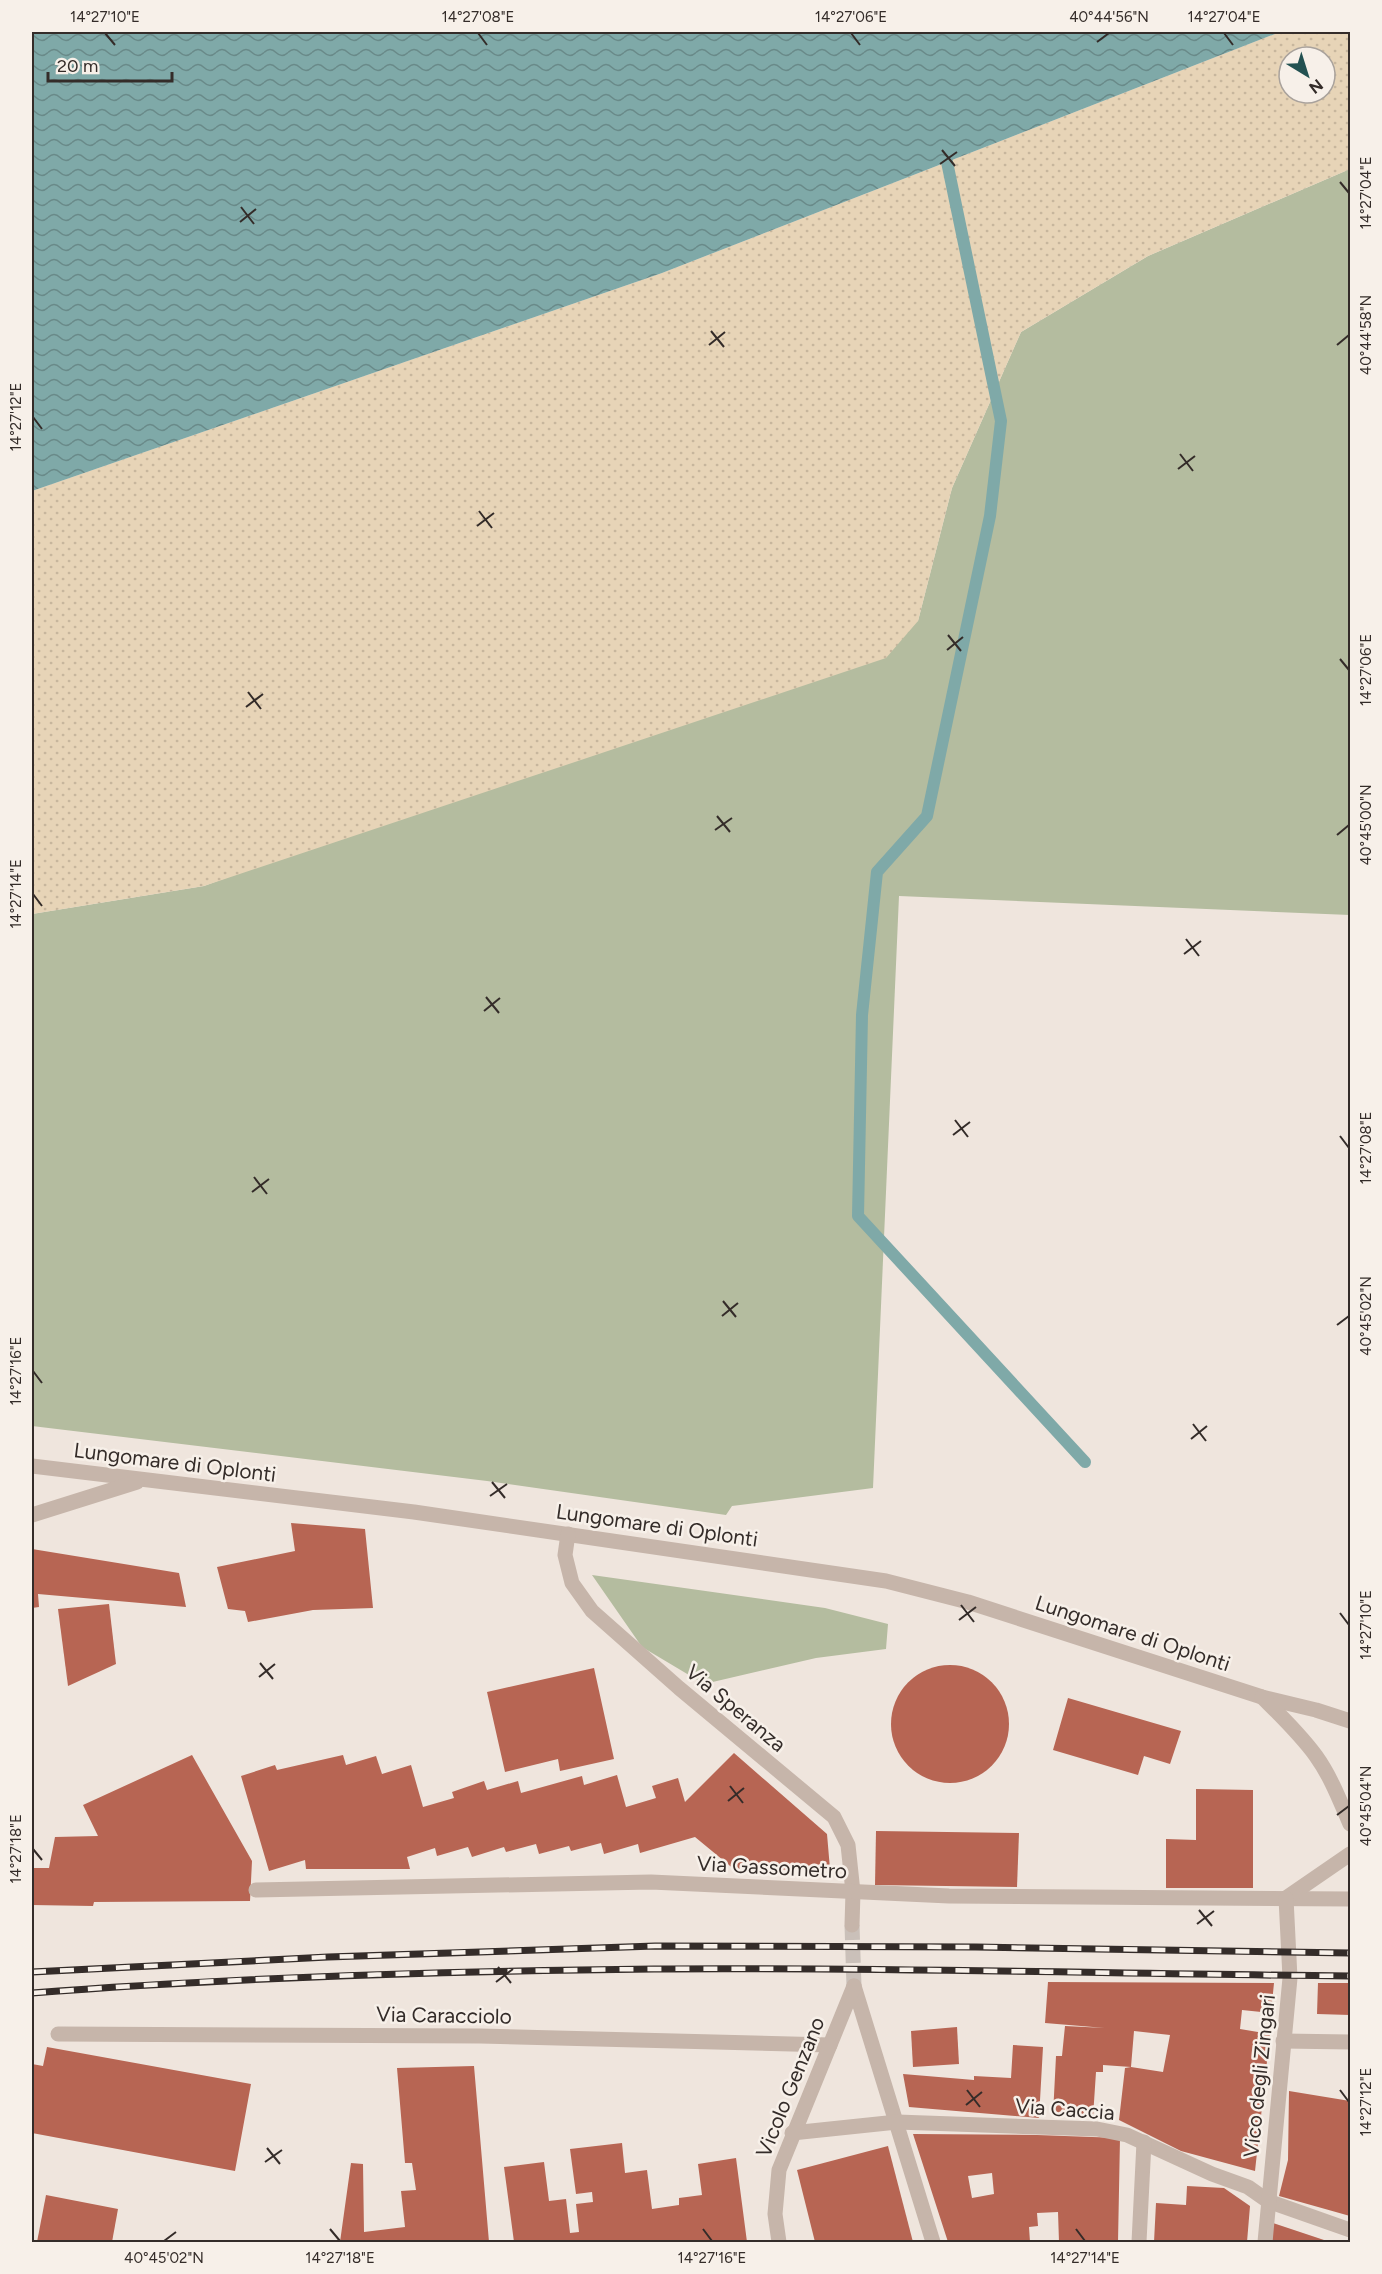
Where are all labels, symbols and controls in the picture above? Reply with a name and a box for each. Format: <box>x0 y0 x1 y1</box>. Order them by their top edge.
text: 14°27'10"E <box>70 8 140 26</box>
text: 14°27'08"E <box>442 8 515 26</box>
text: 14°27'06"E <box>815 8 887 26</box>
text: 40°44'56"N <box>1069 8 1149 26</box>
text: 14°27'04"E <box>1187 8 1261 26</box>
scale bar <box>48 45 172 83</box>
north arrow <box>1277 45 1337 105</box>
text: 20 m <box>57 55 98 77</box>
text: N <box>1305 75 1327 98</box>
text: 14°27'04"E <box>1357 156 1375 230</box>
text: 40°44'58"N <box>1357 295 1375 375</box>
text: 14°27'12"E <box>7 383 25 451</box>
text: 14°27'06"E <box>1357 634 1375 706</box>
text: 40°45'00"N <box>1357 784 1375 866</box>
text: 14°27'14"E <box>7 859 25 929</box>
text: 14°27'08"E <box>1357 1112 1375 1185</box>
text: 40°45'02"N <box>1357 1276 1375 1356</box>
text: 14°27'16"E <box>7 1337 25 1405</box>
street label: Lungomare di Oplonti <box>72 1437 278 1487</box>
street label: Lungomare di Oplonti <box>554 1498 760 1552</box>
street label: Lungomare di Oplonti <box>1032 1590 1234 1676</box>
text: 14°27'10"E <box>1357 1590 1375 1660</box>
street label: Via Speranza <box>681 1659 791 1757</box>
text: 40°45'04"N <box>1357 1766 1375 1846</box>
text: 14°27'18"E <box>7 1814 25 1884</box>
street label: Via Gassometro <box>696 1851 848 1883</box>
street label: Vico degli Zingari <box>1238 1993 1280 2159</box>
street label: Via Caracciolo <box>376 2001 512 2029</box>
street label: Vicolo Genzano <box>750 2013 830 2161</box>
text: 14°27'12"E <box>1357 2068 1375 2136</box>
street label: Via Caccia <box>1015 2093 1115 2125</box>
text: 40°45'02"N <box>124 2249 204 2267</box>
text: 14°27'18"E <box>305 2249 375 2267</box>
text: 14°27'16"E <box>678 2249 746 2267</box>
text: 14°27'14"E <box>1050 2249 1120 2267</box>

